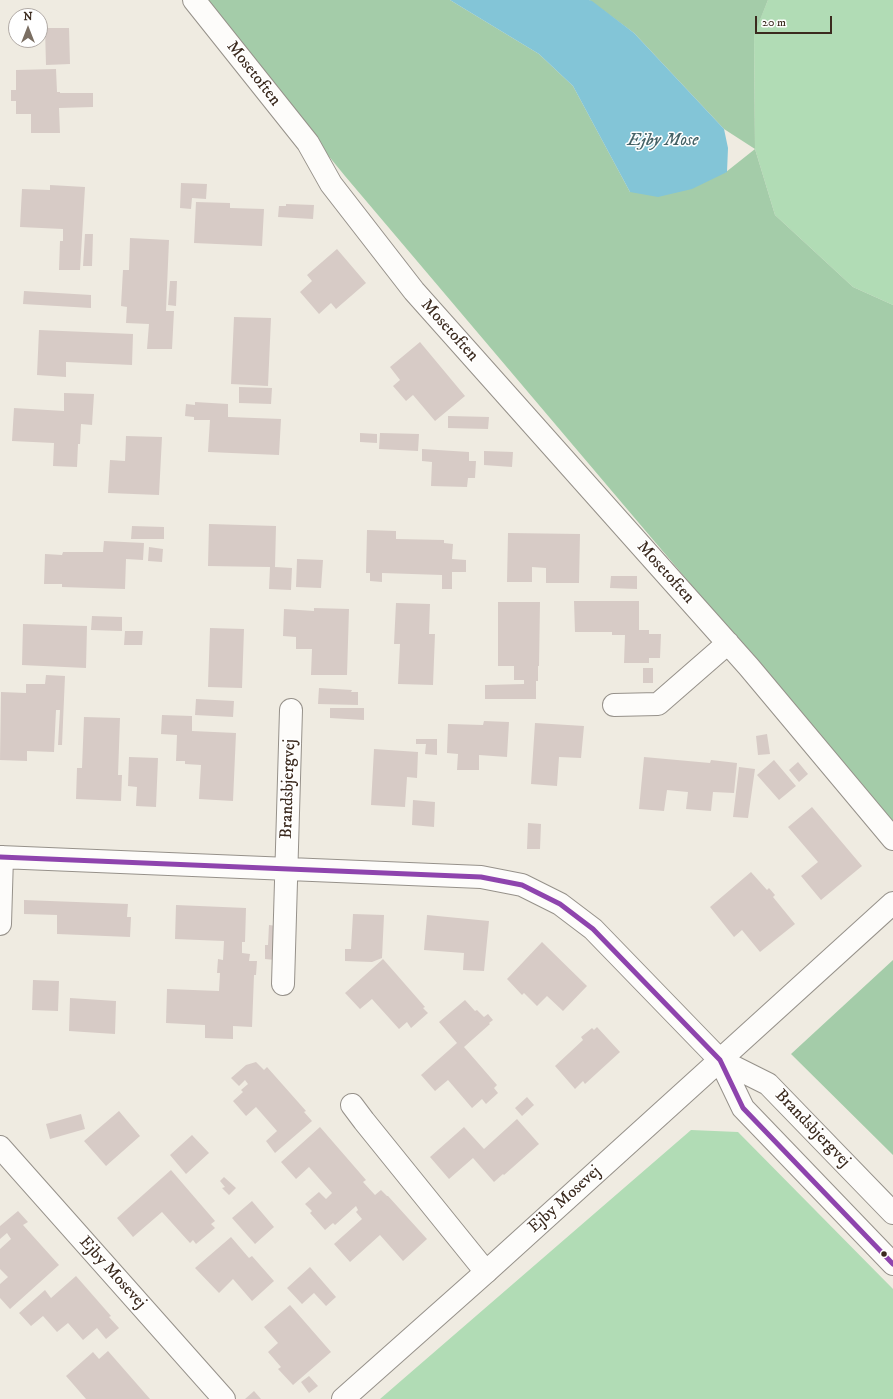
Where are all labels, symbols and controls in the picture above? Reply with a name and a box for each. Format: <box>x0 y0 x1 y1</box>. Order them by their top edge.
north arrow <box>8 8 48 48</box>
scale bar <box>757 8 834 34</box>
text: N <box>23 10 33 24</box>
text: 20 m <box>762 15 786 30</box>
street label: Mosetoften <box>221 37 285 111</box>
water label: Ejby Mose <box>628 130 698 152</box>
street label: Mosetoften <box>416 296 482 366</box>
street label: Mosetoften <box>632 538 698 608</box>
street label: Brandsbjergvej <box>277 739 301 839</box>
street label: Brandsbjergvej <box>770 1086 854 1172</box>
street label: Ejby Mosevej <box>524 1162 606 1238</box>
street label: Ejby Mosevej <box>74 1232 150 1314</box>
unlabelled marker <box>879 1249 889 1259</box>

